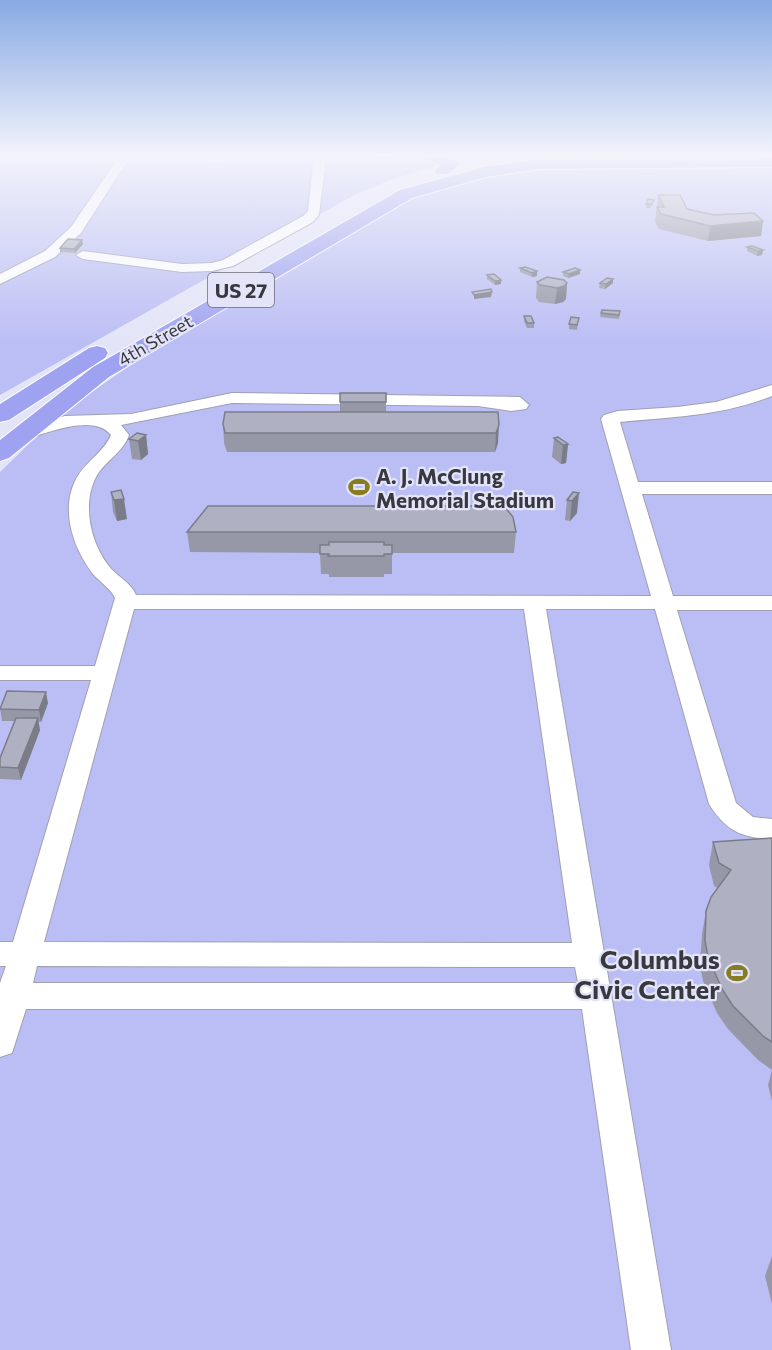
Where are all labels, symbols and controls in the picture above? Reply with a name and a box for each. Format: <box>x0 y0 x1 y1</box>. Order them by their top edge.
road number: US 27 <box>208 273 274 307</box>
street label: 4th Street <box>114 310 196 370</box>
place label: A. J. McClung Memorial Stadium <box>376 463 554 512</box>
sports icon: A. J. McClung Memorial Stadium <box>347 475 371 499</box>
place label: Columbus Civic Center <box>574 943 720 1004</box>
sports icon: Columbus Civic Center <box>725 961 749 985</box>

